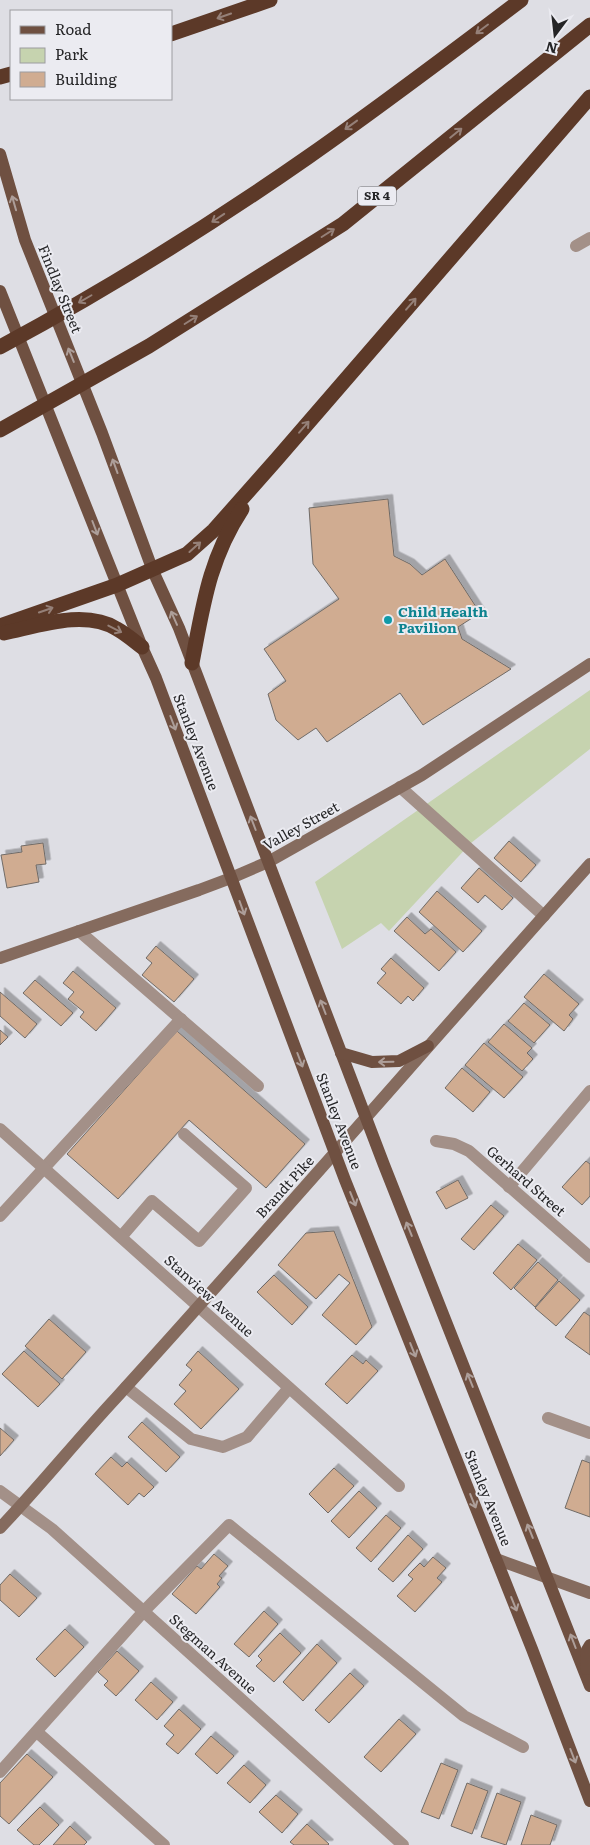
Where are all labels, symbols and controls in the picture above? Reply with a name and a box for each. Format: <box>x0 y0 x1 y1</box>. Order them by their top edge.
legend <box>10 10 172 100</box>
north arrow <box>530 10 580 60</box>
one-way arrow <box>216 12 232 21</box>
text: Road <box>55 17 91 40</box>
one-way arrow <box>475 24 489 34</box>
text: N <box>543 37 560 60</box>
text: Park <box>55 42 89 65</box>
text: Building <box>55 67 117 90</box>
one-way arrow <box>345 120 358 131</box>
one-way arrow <box>449 128 462 139</box>
road number: SR 4 <box>358 187 396 206</box>
one-way arrow <box>9 196 18 212</box>
one-way arrow <box>211 213 225 223</box>
one-way arrow <box>321 228 335 238</box>
street label: Findlay Street <box>34 242 88 336</box>
one-way arrow <box>78 294 93 304</box>
one-way arrow <box>405 298 416 311</box>
one-way arrow <box>183 315 197 325</box>
one-way arrow <box>65 348 75 363</box>
one-way arrow <box>299 421 310 434</box>
one-way arrow <box>110 459 119 475</box>
one-way arrow <box>91 520 100 535</box>
one-way arrow <box>189 541 202 553</box>
place label: Child Health Pavilion <box>398 601 488 637</box>
one-way arrow <box>38 605 53 614</box>
one-way arrow <box>169 611 178 626</box>
marker: Child Health Pavilion <box>382 614 394 626</box>
one-way arrow <box>108 624 123 634</box>
street label: Stanley Avenue <box>169 690 225 793</box>
one-way arrow <box>169 715 178 730</box>
street label: Valley Street <box>259 796 342 854</box>
one-way arrow <box>248 815 257 831</box>
one-way arrow <box>238 900 247 915</box>
one-way arrow <box>318 1000 327 1015</box>
one-way arrow <box>296 1052 305 1067</box>
one-way arrow <box>378 1057 394 1067</box>
street label: Stanley Avenue <box>312 1069 368 1172</box>
street label: Gerhard Street <box>483 1140 571 1220</box>
street label: Brandt Pike <box>251 1151 318 1222</box>
one-way arrow <box>349 1191 358 1206</box>
one-way arrow <box>404 1222 414 1237</box>
street label: Stanview Avenue <box>161 1250 259 1341</box>
one-way arrow <box>409 1342 419 1357</box>
one-way arrow <box>464 1373 474 1388</box>
street label: Stanley Avenue <box>461 1447 517 1549</box>
one-way arrow <box>469 1493 478 1508</box>
one-way arrow <box>524 1524 534 1539</box>
one-way arrow <box>510 1596 519 1611</box>
street label: Stegman Avenue <box>166 1609 262 1698</box>
one-way arrow <box>567 1634 577 1649</box>
one-way arrow <box>569 1748 578 1763</box>

